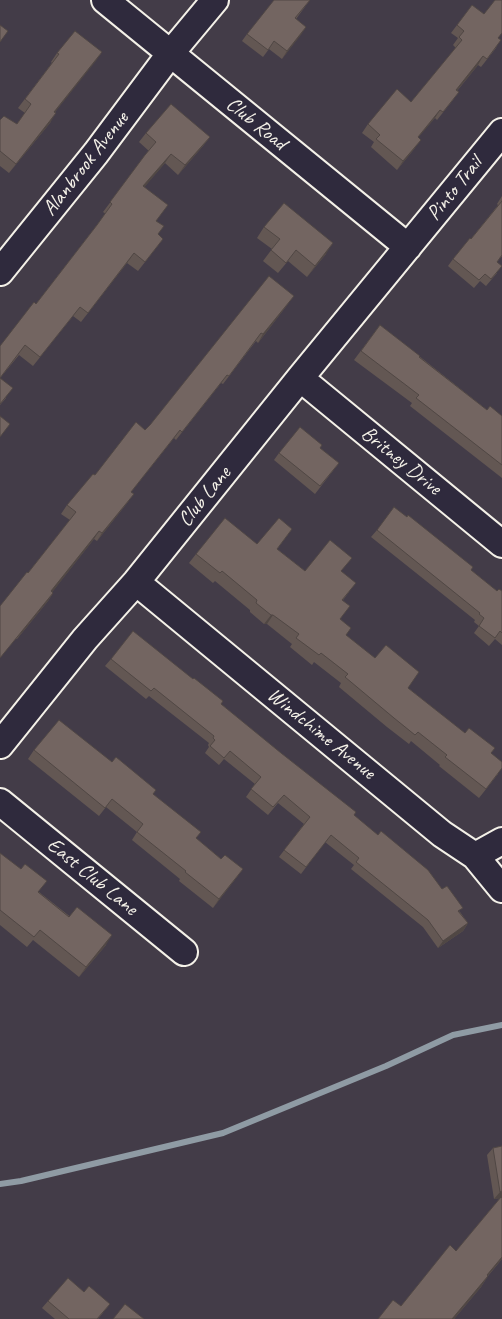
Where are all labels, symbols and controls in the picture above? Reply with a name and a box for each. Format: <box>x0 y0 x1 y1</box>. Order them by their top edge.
street label: Club Road <box>221 92 291 156</box>
street label: Alanbrook Avenue <box>38 107 134 221</box>
street label: Pinto Trail <box>422 152 488 226</box>
street label: Britney Drive <box>356 421 446 501</box>
street label: Club Lane <box>173 462 237 532</box>
street label: Windchime Avenue <box>262 683 380 785</box>
street label: East Club Lane <box>42 833 142 921</box>

